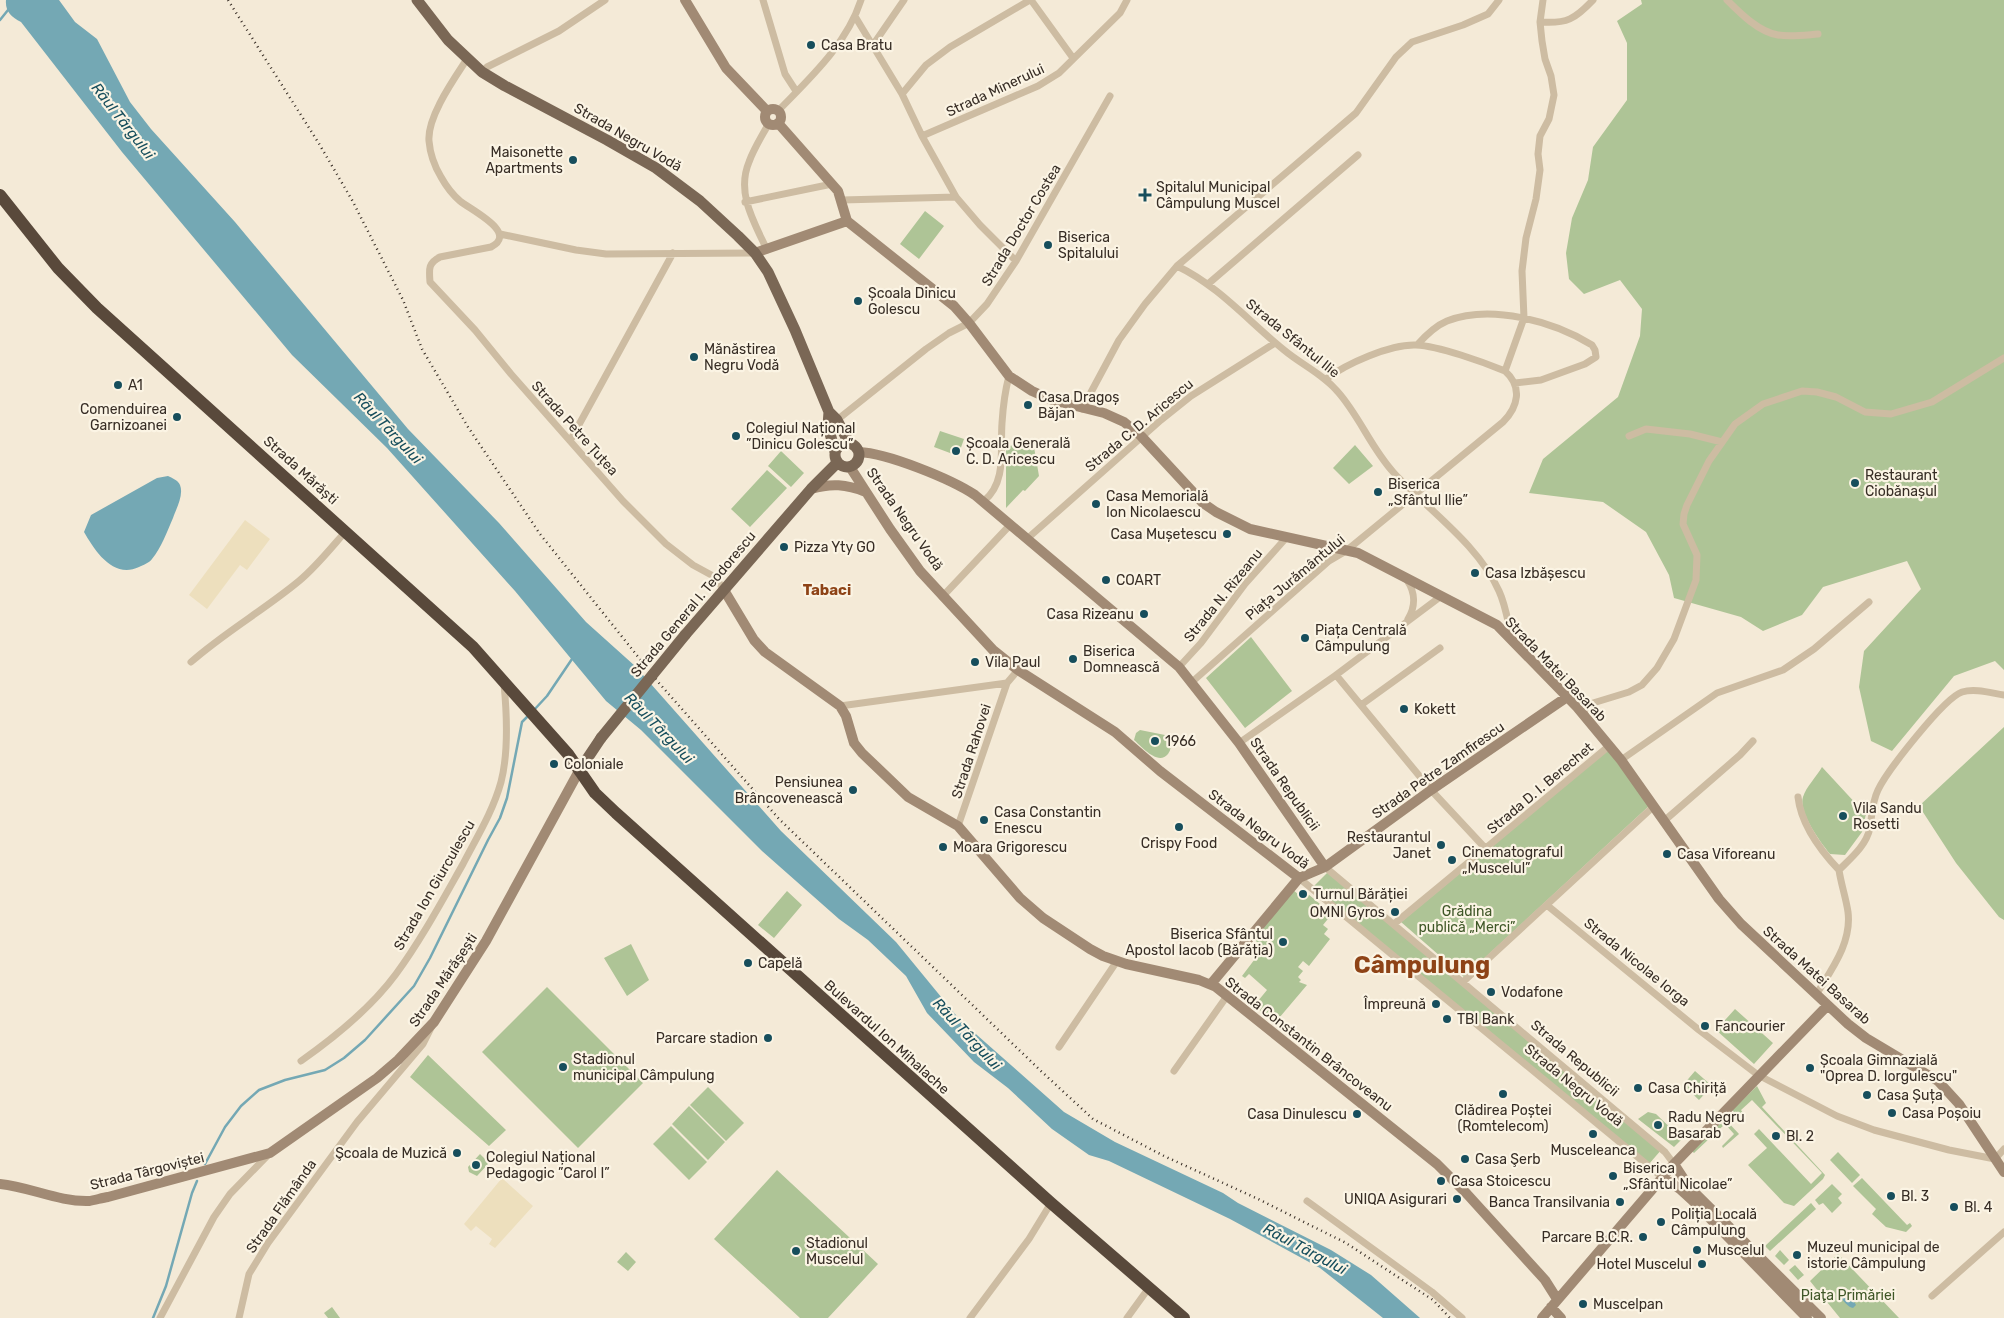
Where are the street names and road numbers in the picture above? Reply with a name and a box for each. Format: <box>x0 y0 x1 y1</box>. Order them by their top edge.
street label: Strada Minerului <box>943 60 1047 121</box>
street label: Strada Negru Vodă <box>571 100 685 175</box>
street label: Strada Doctor Costea <box>978 161 1065 289</box>
street label: Strada Sfântul Ilie <box>1242 295 1343 382</box>
street label: Strada C. D. Aricescu <box>1082 375 1197 476</box>
street label: Strada Petre Țuțea <box>528 378 622 479</box>
street label: Strada Mărăști <box>260 432 341 508</box>
street label: Strada Negru Vodă <box>863 464 947 574</box>
street label: Strada General I. Teodorescu <box>627 528 760 681</box>
street label: Piața Jurământului <box>1242 531 1348 624</box>
street label: Strada N. Rizeanu <box>1181 545 1266 645</box>
street label: Strada Matei Basarab <box>1501 614 1610 725</box>
street label: Strada Rahovei <box>948 702 995 801</box>
street label: Strada Petre Zamfirescu <box>1369 718 1508 823</box>
street label: Strada Republicii <box>1246 734 1323 834</box>
street label: Strada D. I. Berechet <box>1484 739 1597 838</box>
street label: Strada Negru Vodă <box>1205 786 1312 873</box>
street label: Strada Ion Giurculescu <box>390 817 479 953</box>
street label: Strada Nicolae Iorga <box>1580 915 1693 1010</box>
street label: Strada Matei Basarab <box>1759 923 1874 1028</box>
street label: Strada Mărășești <box>406 930 481 1030</box>
street label: Strada Constantin Brâncoveanu <box>1221 974 1396 1115</box>
street label: Bulevardul Ion Mihalache <box>821 977 953 1098</box>
street label: Strada Republicii <box>1527 1017 1622 1100</box>
street label: Strada Negru Vodă <box>1521 1040 1626 1130</box>
street label: Strada Târgoviștei <box>88 1149 206 1194</box>
street label: Strada Flămânda <box>243 1156 320 1256</box>

